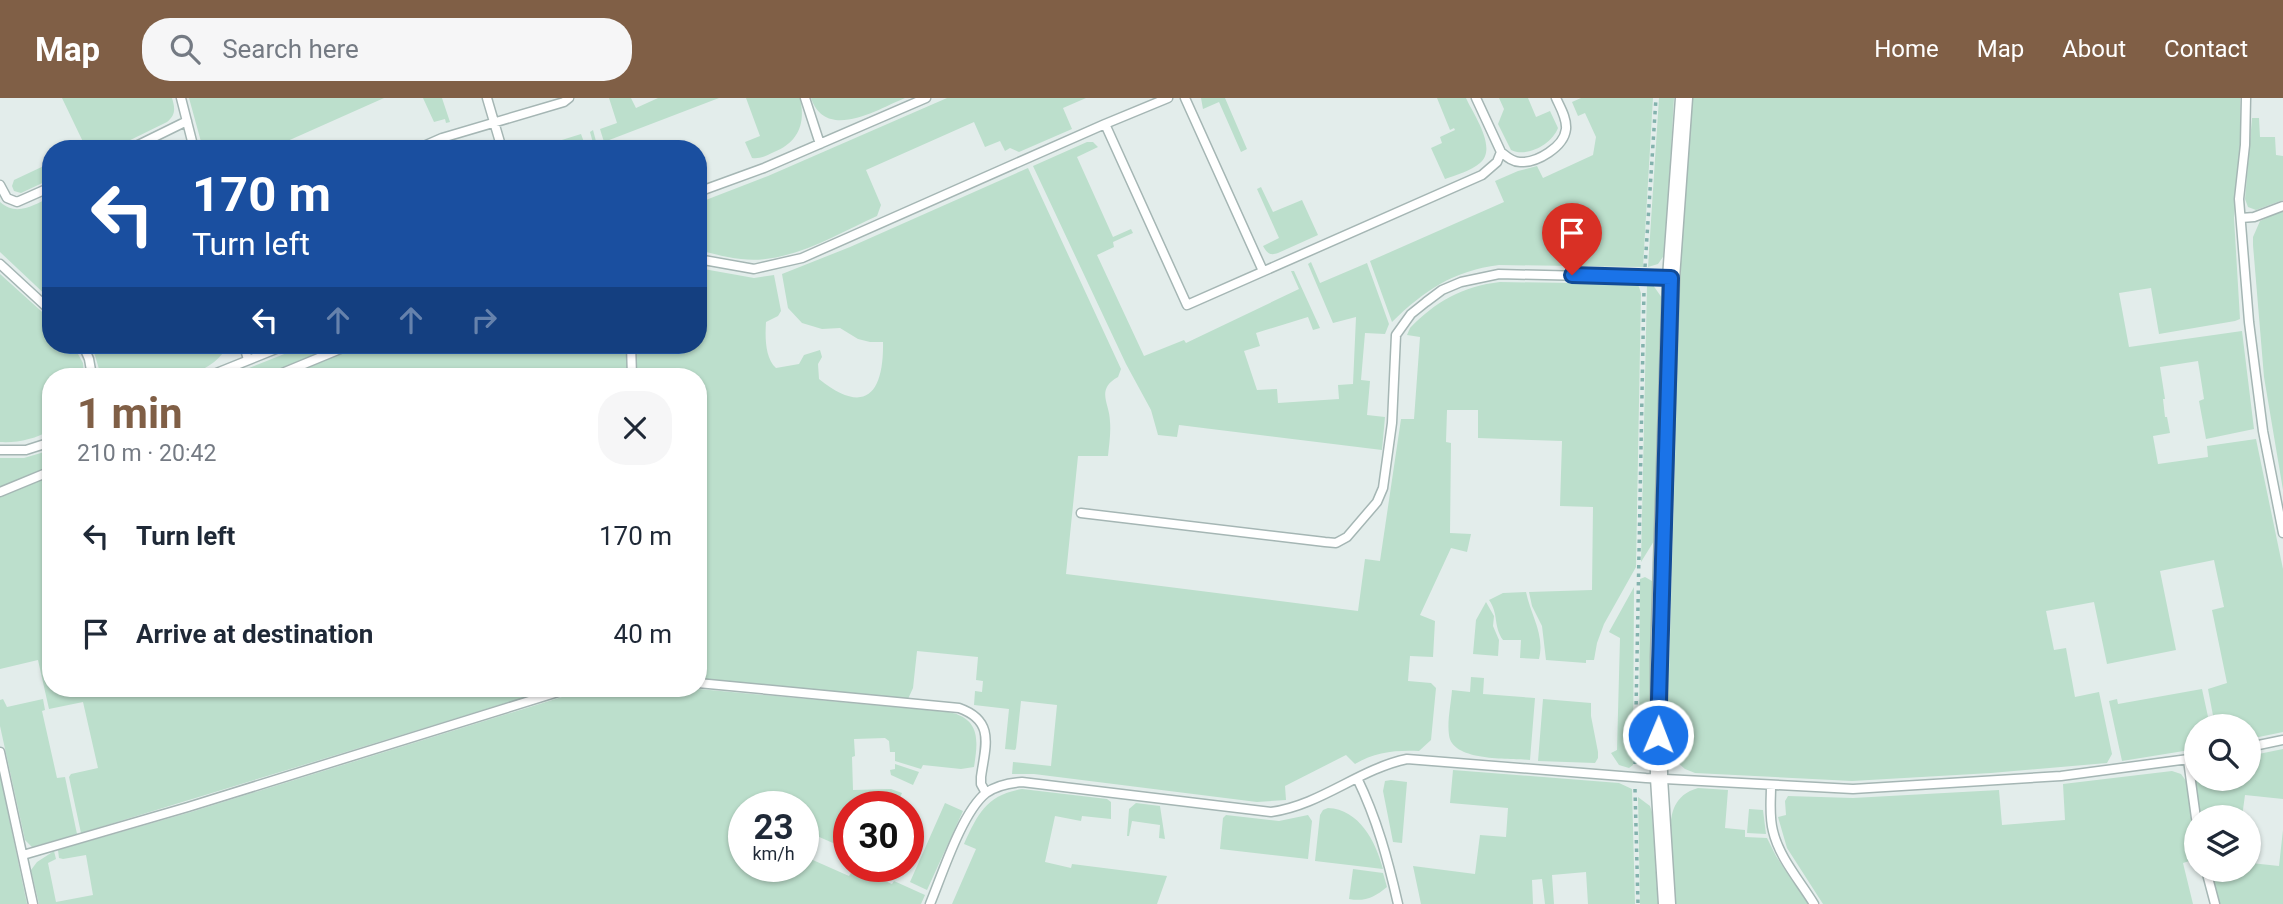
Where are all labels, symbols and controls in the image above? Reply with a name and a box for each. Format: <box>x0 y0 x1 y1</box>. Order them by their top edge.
search box <box>142 18 632 81</box>
text: Map <box>35 30 100 69</box>
icon: search <box>166 30 204 68</box>
text: Search here <box>222 34 359 64</box>
text: Home <box>1874 35 1939 63</box>
text: Map <box>1977 35 2024 63</box>
text: About <box>2062 35 2126 63</box>
text: Contact <box>2164 35 2248 63</box>
text: 170 m <box>192 166 331 223</box>
icon: left <box>77 168 168 259</box>
pin <box>1542 203 1602 275</box>
icon: arrive <box>1553 214 1591 252</box>
text: Turn left <box>192 225 310 263</box>
icon: left <box>246 301 284 339</box>
icon: ahead <box>319 301 357 339</box>
icon: ahead <box>392 301 430 339</box>
icon: right <box>465 301 503 339</box>
text: 1 min <box>77 389 183 438</box>
button: close <box>598 391 672 465</box>
text: 210 m · 20:42 <box>77 440 216 467</box>
icon: left <box>77 517 115 555</box>
text: Turn left <box>136 521 235 551</box>
text: 170 m <box>599 521 672 551</box>
icon: arrive <box>77 615 115 653</box>
text: Arrive at destination <box>136 619 373 649</box>
text: 40 m <box>614 619 672 649</box>
position arrow <box>1621 698 1695 772</box>
map controls <box>2184 714 2261 882</box>
button: search <box>2184 714 2261 791</box>
speed limit sign: 30 <box>833 791 924 882</box>
button: layers <box>2184 805 2261 882</box>
text: 23 <box>753 807 794 848</box>
text: km/h <box>752 843 795 864</box>

